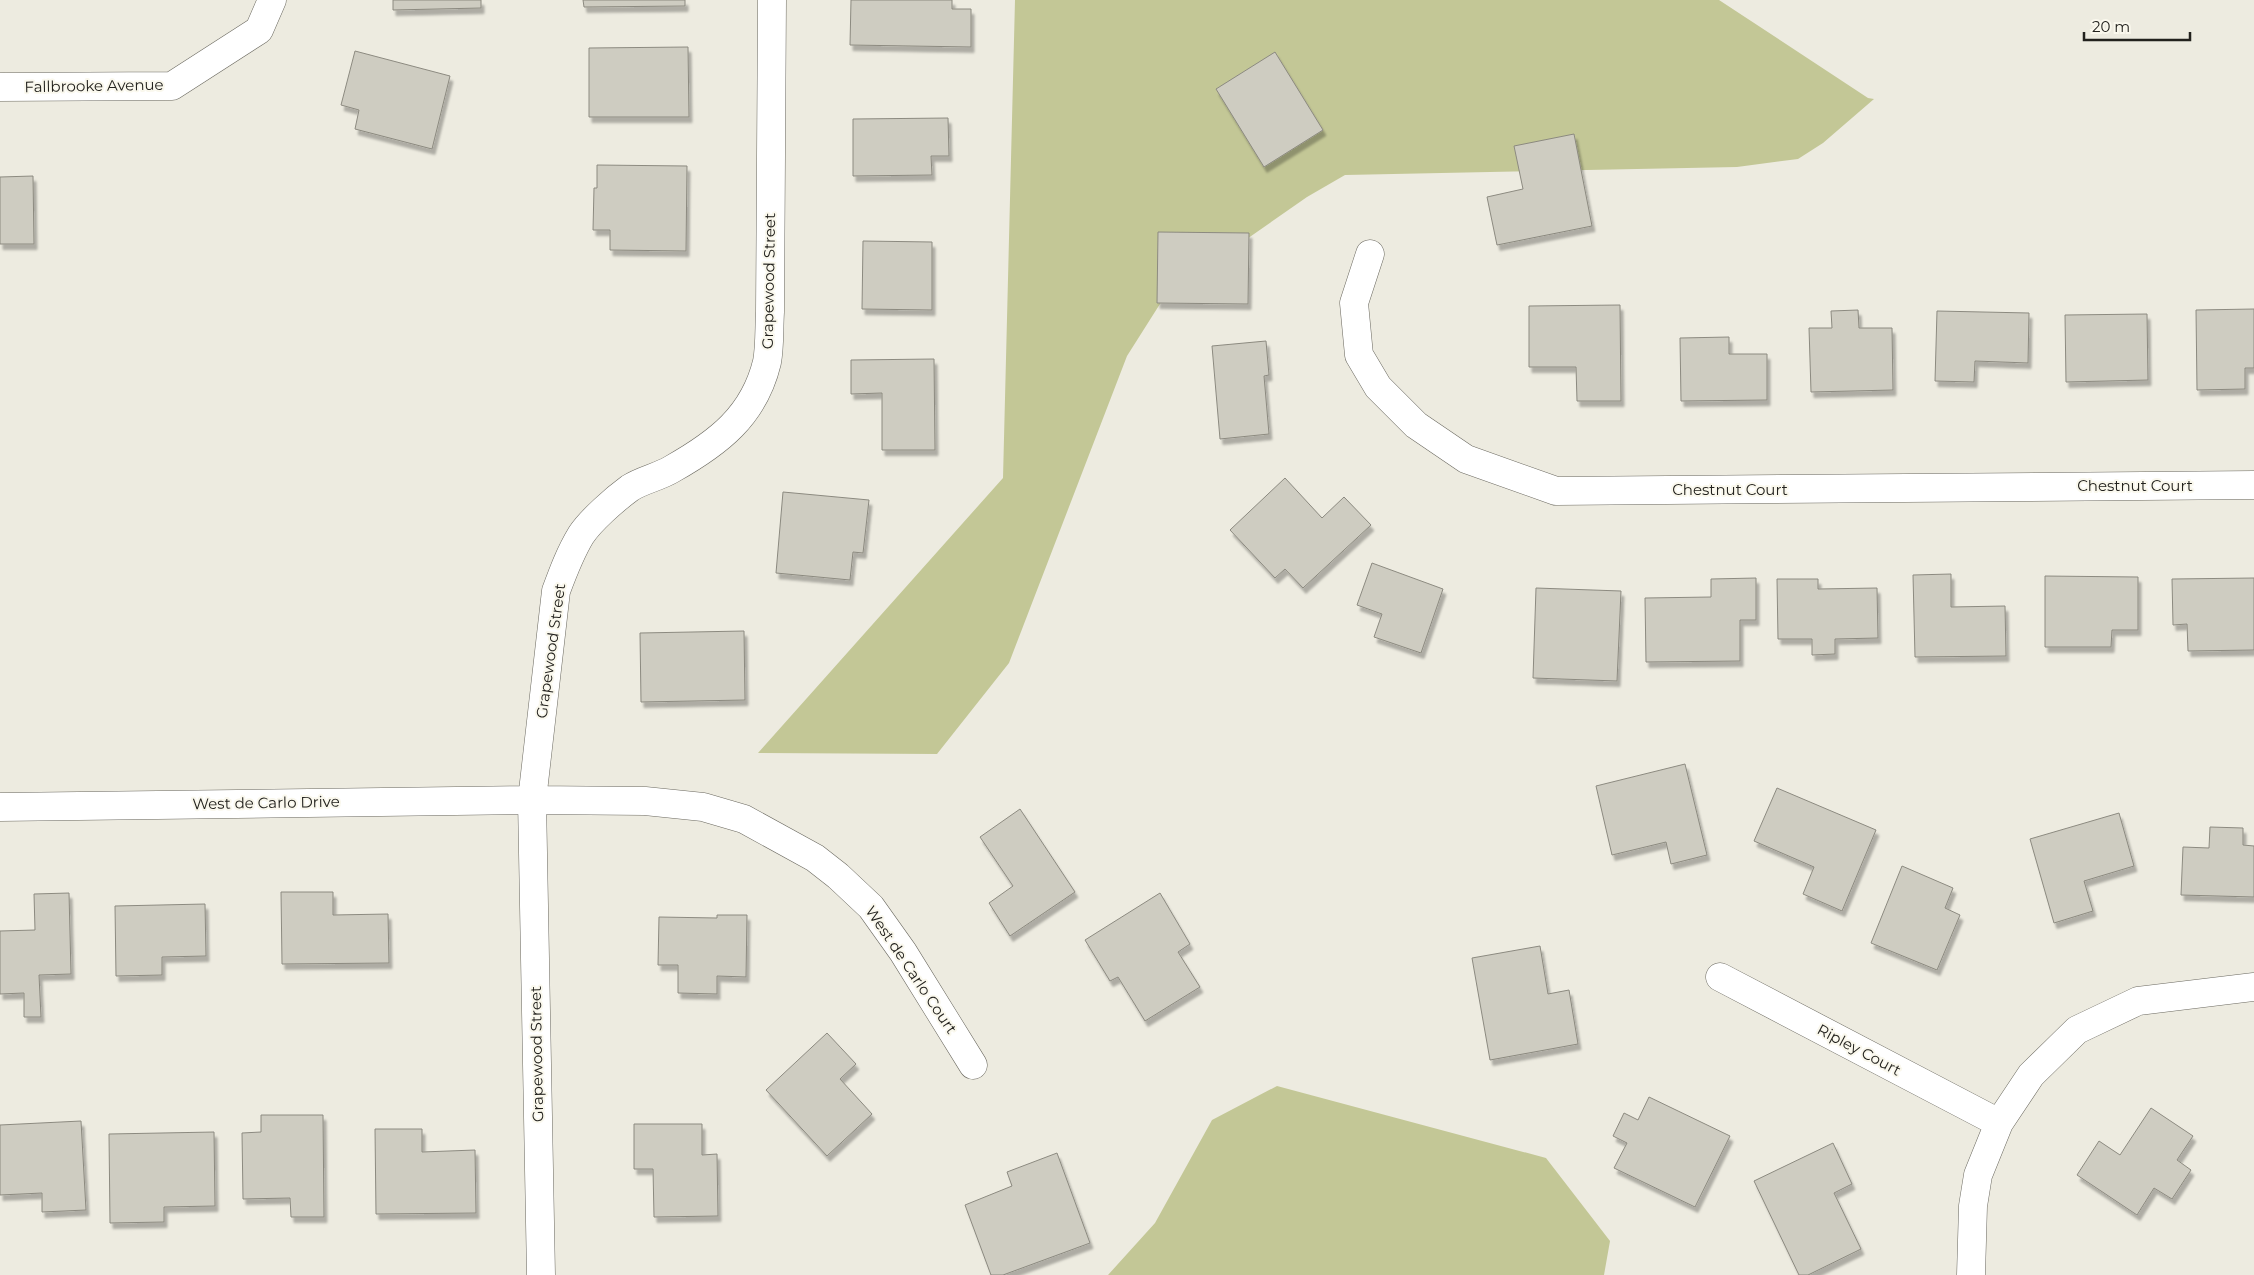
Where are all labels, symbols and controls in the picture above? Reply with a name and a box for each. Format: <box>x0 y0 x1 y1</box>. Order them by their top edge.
scale bar <box>2084 10 2190 42</box>
text: 20 m <box>2092 17 2130 36</box>
street label: Fallbrooke Avenue <box>24 75 164 96</box>
street label: Grapewood Street <box>758 213 779 349</box>
street label: Chestnut Court <box>2077 476 2193 495</box>
street label: Chestnut Court <box>1672 480 1788 499</box>
street label: Grapewood Street <box>532 582 569 720</box>
street label: West de Carlo Drive <box>192 792 340 813</box>
street label: West de Carlo Court <box>862 902 961 1037</box>
street label: Grapewood Street <box>526 986 547 1122</box>
street label: Ripley Court <box>1814 1020 1904 1080</box>

